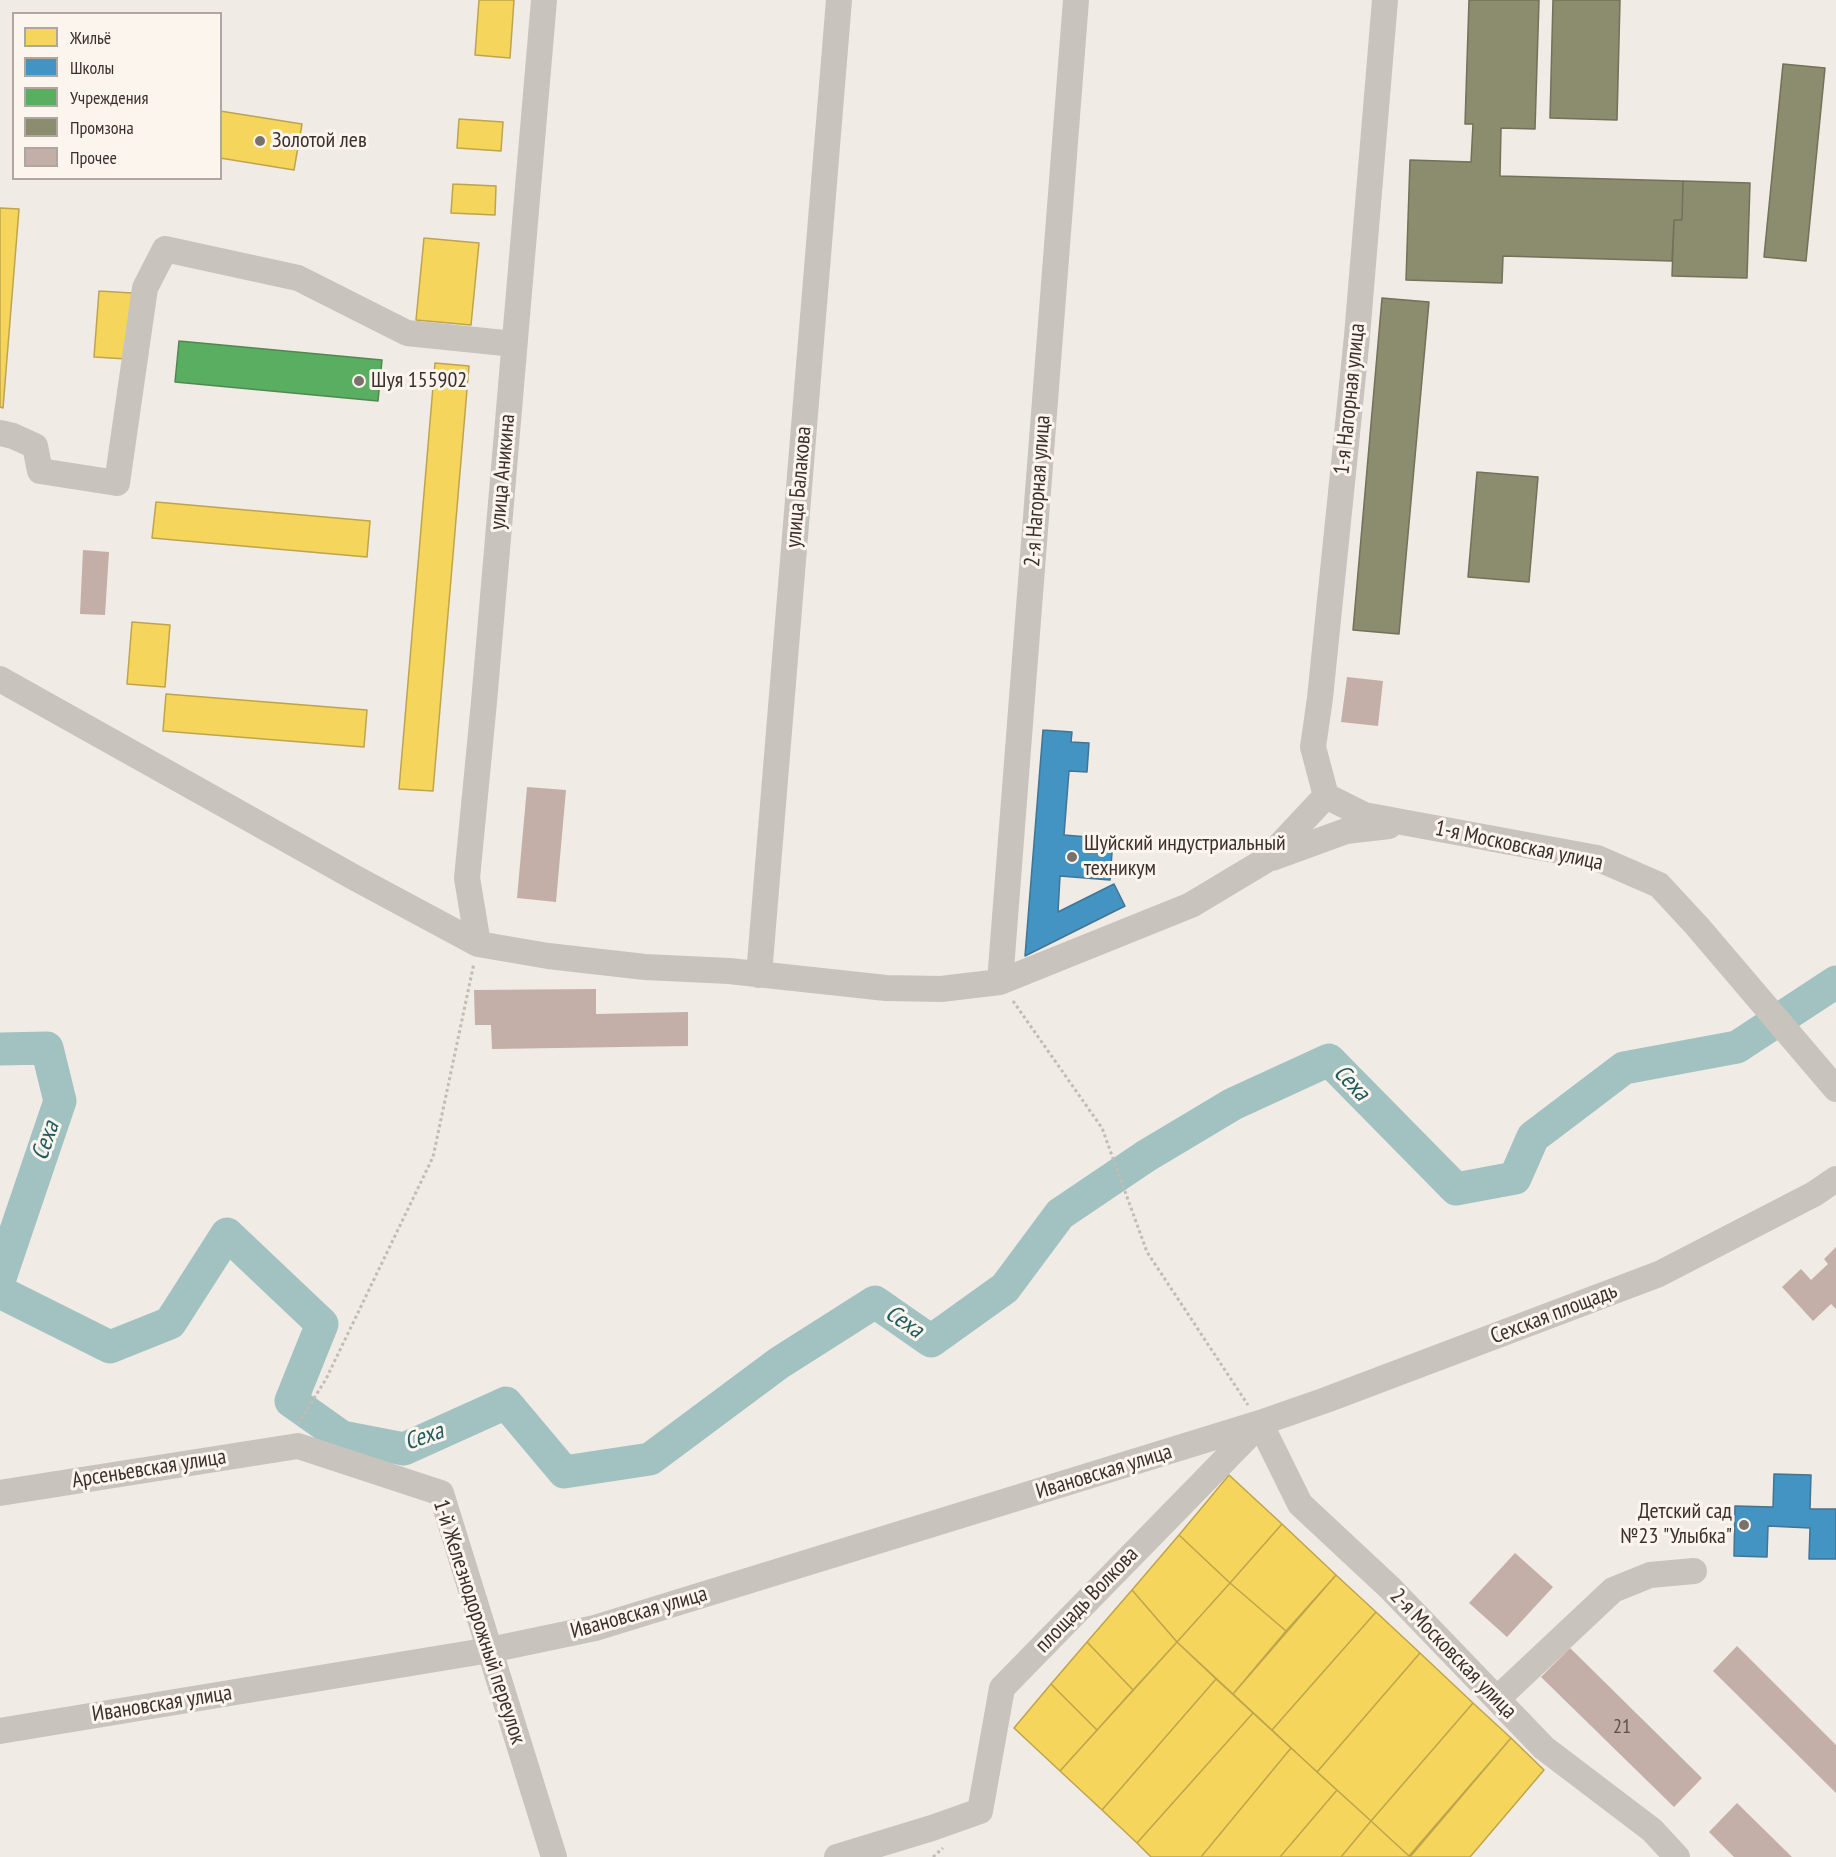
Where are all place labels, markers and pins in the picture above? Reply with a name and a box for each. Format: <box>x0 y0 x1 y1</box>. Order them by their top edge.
place label: Золотой лев <box>272 128 367 154</box>
marker: Золотой лев <box>253 134 267 148</box>
place label: Шуя 155902 <box>371 368 467 394</box>
marker: Шуя 155902 <box>352 374 366 388</box>
place label: Шуйский индустриальный техникум <box>1084 831 1286 882</box>
marker: Шуйский индустриальный техникум <box>1065 850 1079 864</box>
place label: Детский сад №23 "Улыбка" <box>1620 1499 1732 1550</box>
marker: Детский сад №23 "Улыбка" <box>1737 1518 1751 1532</box>

